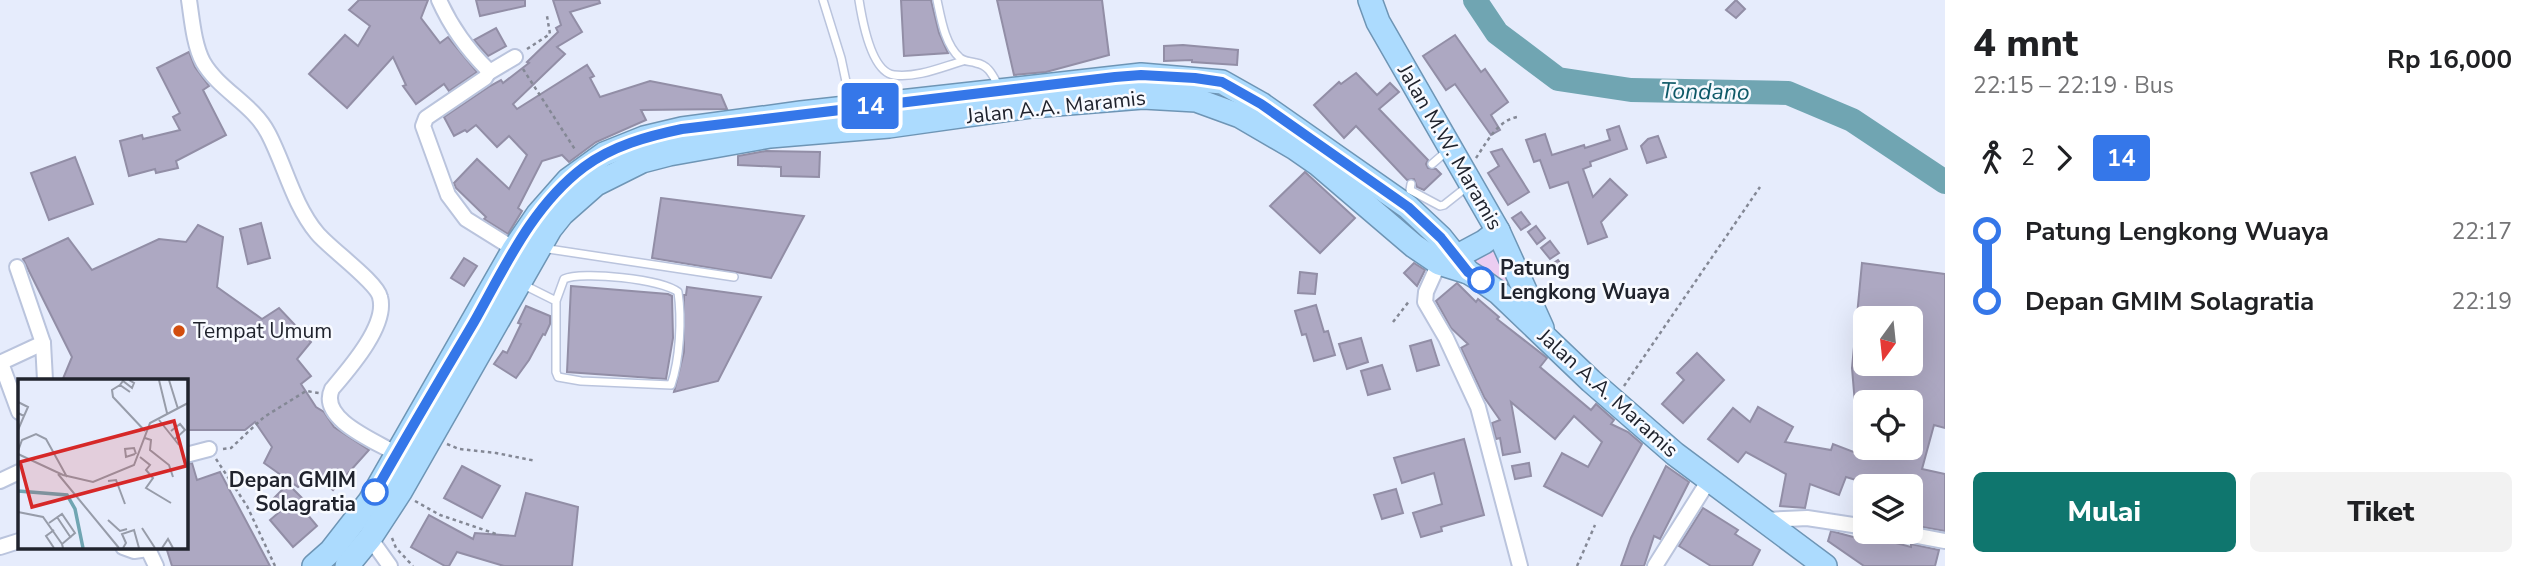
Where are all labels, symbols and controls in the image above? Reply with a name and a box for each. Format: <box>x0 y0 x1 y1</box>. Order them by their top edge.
text: 4 mnt <box>1973 18 2078 69</box>
text: Rp 16,000 <box>2387 42 2512 77</box>
street label: Jalan M.W. Maramis <box>1391 58 1509 235</box>
text: 22:15 – 22:19 · Bus <box>1973 70 2174 101</box>
water label: Tondano <box>1660 75 1750 108</box>
line badge: 14 <box>838 83 902 129</box>
street label: Jalan A.A. Maramis <box>964 84 1147 130</box>
text: 14 <box>856 90 884 122</box>
icon: walk <box>1973 139 2011 177</box>
icon: forward <box>2045 139 2083 177</box>
text: 2 <box>2021 142 2035 173</box>
text: 14 <box>2107 142 2136 174</box>
text: Patung Lengkong Wuaya <box>2025 214 2329 249</box>
text: 22:17 <box>2452 216 2512 247</box>
place label: Patung Lengkong Wuaya <box>1500 254 1670 306</box>
marker: Patung Lengkong Wuaya <box>1468 267 1494 293</box>
text: Depan GMIM Solagratia <box>2025 284 2314 319</box>
text: 22:19 <box>2452 286 2512 317</box>
north arrow <box>1853 306 1923 376</box>
map controls <box>1853 306 1923 544</box>
place label: Tempat Umum <box>193 317 332 345</box>
street label: Jalan A.A. Maramis <box>1531 322 1684 464</box>
marker: Tempat Umum <box>171 323 187 339</box>
inset map <box>18 379 187 548</box>
button: locate <box>1853 390 1923 460</box>
place label: Depan GMIM Solagratia <box>229 466 356 518</box>
button: Mulai <box>1973 472 2236 552</box>
button: Tiket <box>2250 472 2512 552</box>
button: layers <box>1853 474 1923 544</box>
marker: Depan GMIM Solagratia <box>362 479 388 505</box>

